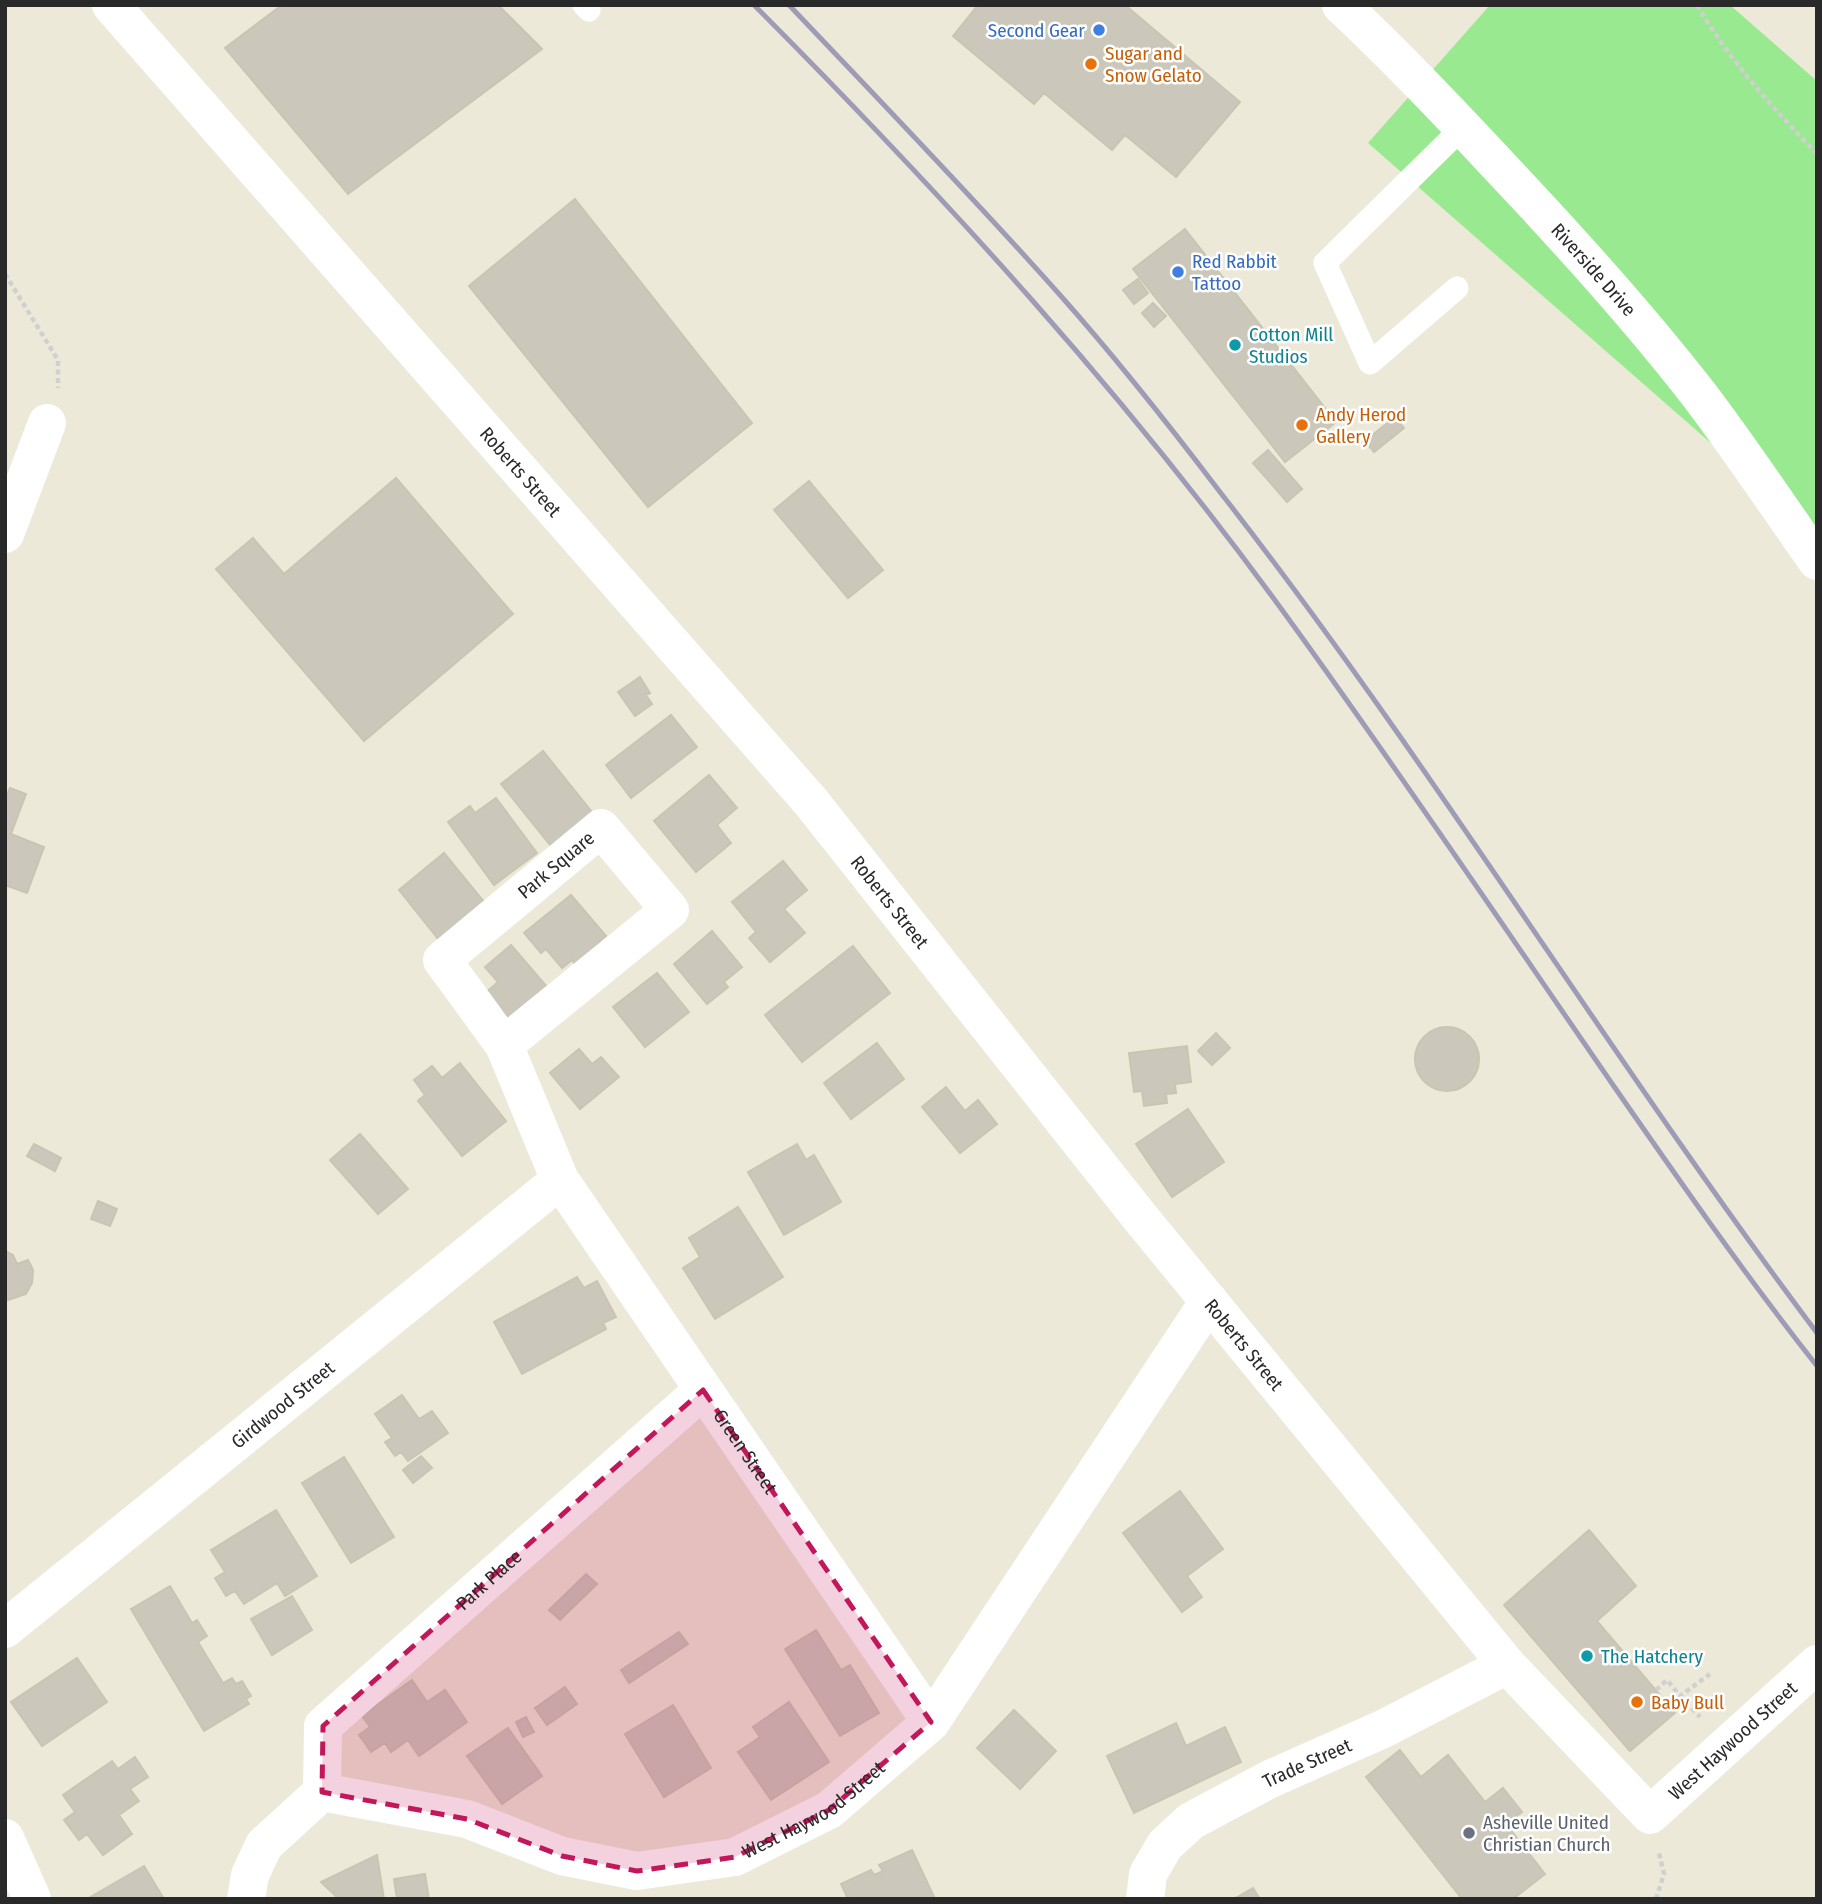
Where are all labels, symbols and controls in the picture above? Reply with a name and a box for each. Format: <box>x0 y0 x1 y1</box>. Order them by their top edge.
place label: Second Gear <box>988 19 1085 42</box>
marker: Second Gear <box>1091 22 1107 38</box>
place label: Sugar and Snow Gelato <box>1105 42 1202 87</box>
marker: Sugar and Snow Gelato <box>1083 56 1099 72</box>
street label: Riverside Drive <box>1547 218 1641 321</box>
place label: Red Rabbit Tattoo <box>1192 250 1278 295</box>
marker: Red Rabbit Tattoo <box>1170 264 1186 280</box>
place label: Cotton Mill Studios <box>1249 323 1333 368</box>
marker: Cotton Mill Studios <box>1227 337 1243 353</box>
place label: Andy Herod Gallery <box>1316 403 1406 448</box>
marker: Andy Herod Gallery <box>1294 417 1310 433</box>
street label: Roberts Street <box>475 422 567 522</box>
street label: Park Square <box>513 826 599 904</box>
street label: Roberts Street <box>846 851 934 953</box>
street label: Roberts Street <box>1200 1294 1289 1396</box>
street label: Girdwood Street <box>226 1355 339 1453</box>
street label: Green Street <box>709 1405 783 1499</box>
street label: Park Place <box>451 1545 526 1615</box>
place label: The Hatchery <box>1601 1645 1704 1668</box>
marker: The Hatchery <box>1579 1648 1595 1664</box>
street label: West Haywood Street <box>1664 1676 1802 1804</box>
place label: Baby Bull <box>1651 1691 1724 1714</box>
marker: Baby Bull <box>1629 1694 1645 1710</box>
street label: Trade Street <box>1259 1733 1355 1792</box>
street label: West Haywood Street <box>738 1755 890 1863</box>
place label: Asheville United Christian Church <box>1483 1811 1610 1856</box>
marker: Asheville United Christian Church <box>1461 1825 1477 1841</box>

